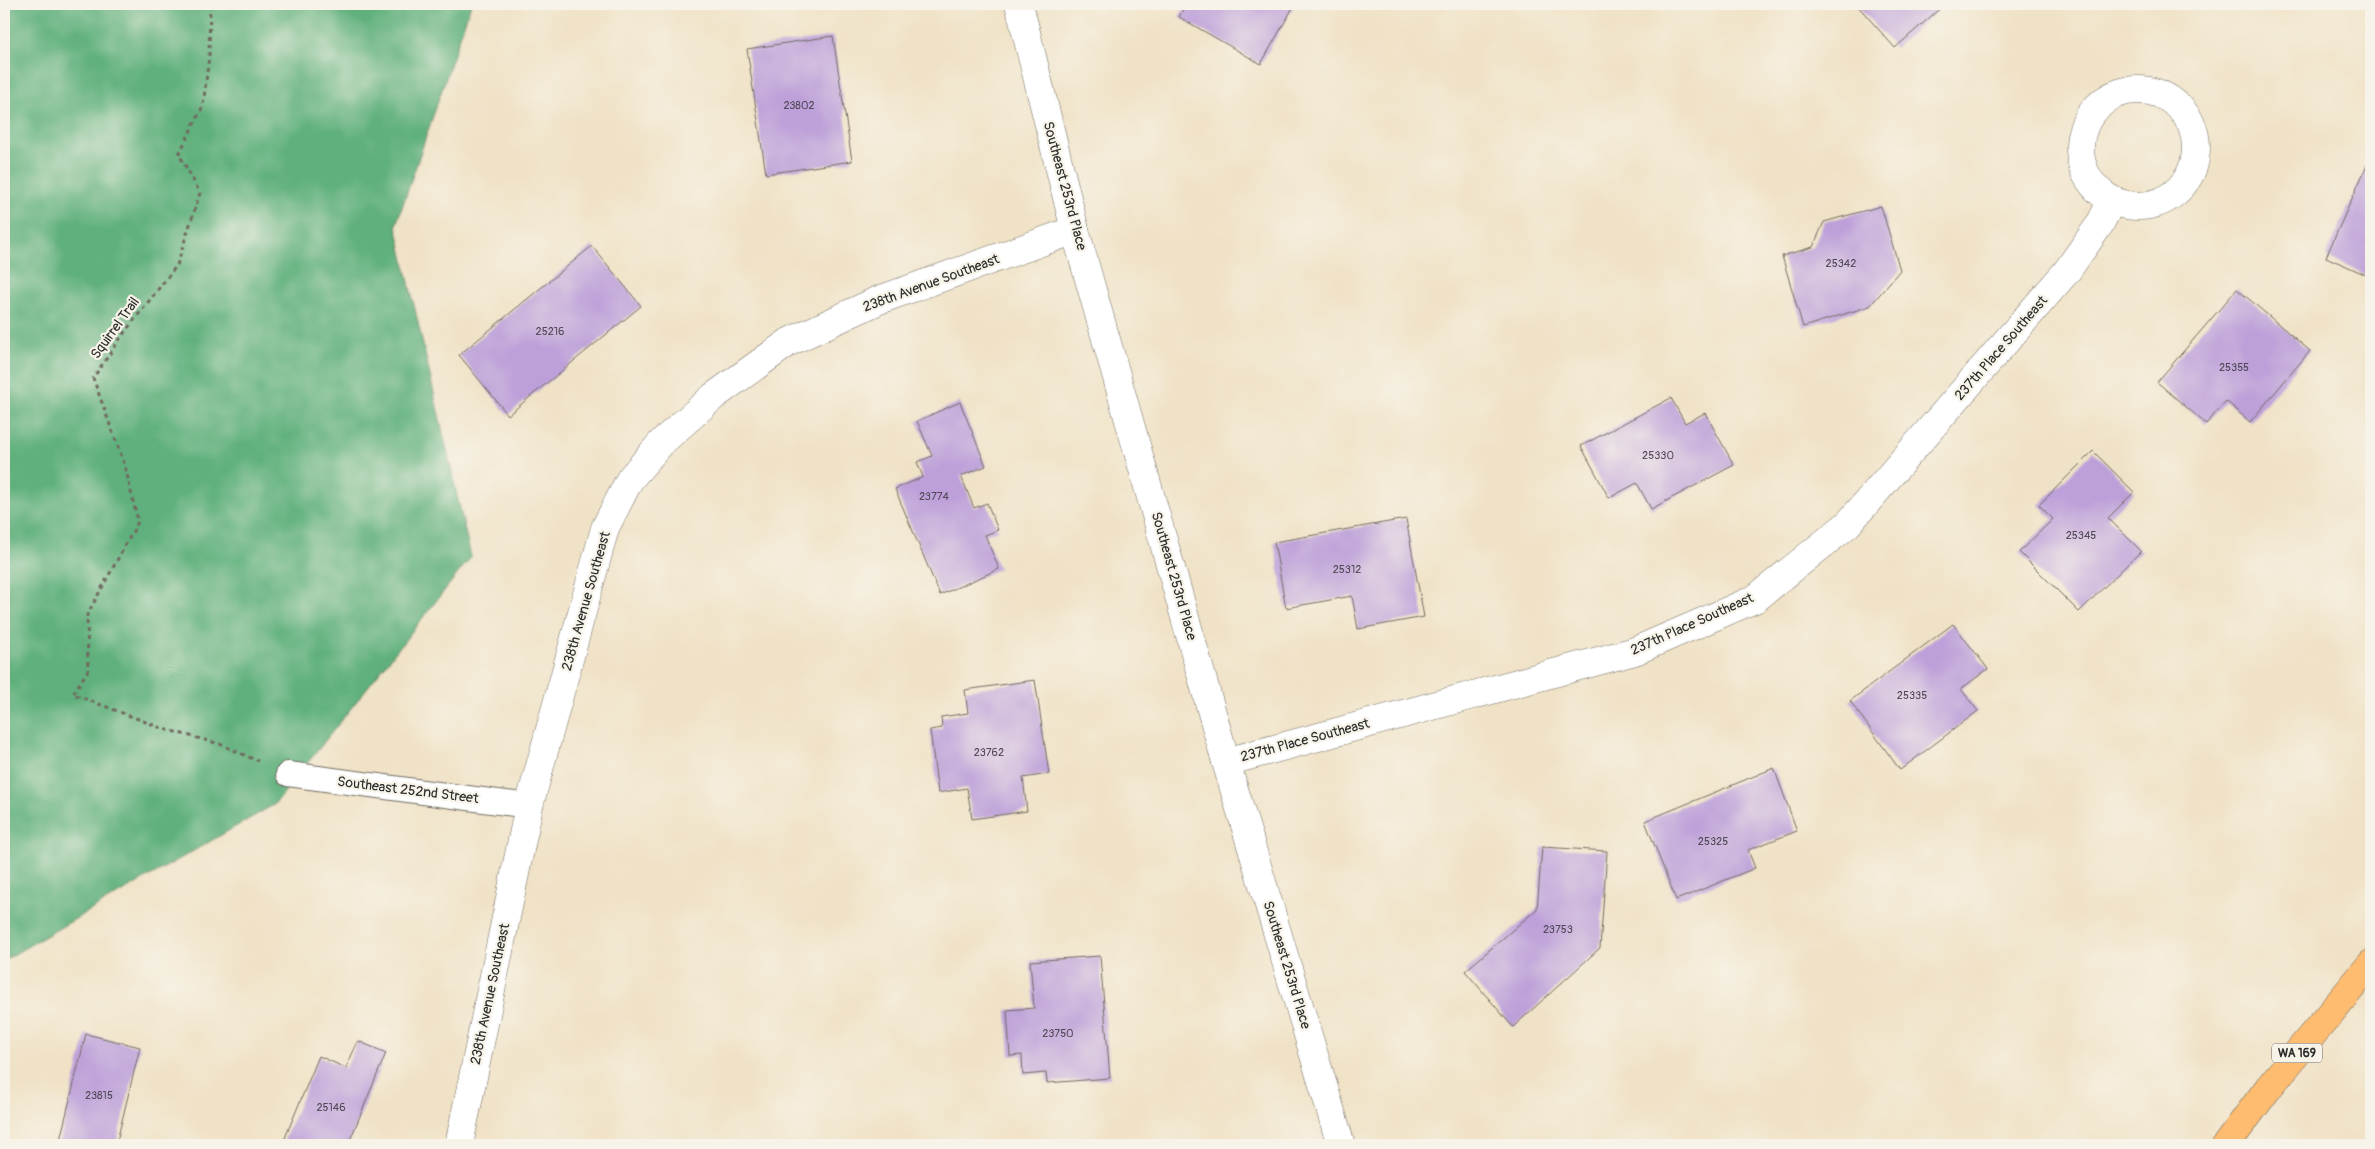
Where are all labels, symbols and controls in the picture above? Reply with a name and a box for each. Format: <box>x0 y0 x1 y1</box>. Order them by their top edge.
house number: 23802 <box>783 99 815 112</box>
street label: Southeast 253rd Place <box>1040 120 1090 252</box>
street label: 238th Avenue Southeast <box>861 250 1002 316</box>
house number: 25342 <box>1826 257 1856 270</box>
street label: 237th Place Southeast <box>1951 292 2051 404</box>
street label: Squirrel Trail <box>87 294 143 362</box>
house number: 25216 <box>536 325 564 338</box>
house number: 25355 <box>2219 361 2249 374</box>
house number: 25330 <box>1642 449 1674 462</box>
house number: 23774 <box>919 490 950 503</box>
street label: Southeast 253rd Place <box>1148 510 1200 642</box>
street label: 238th Avenue Southeast <box>558 529 614 672</box>
house number: 25345 <box>2066 529 2096 542</box>
house number: 25312 <box>1333 563 1361 576</box>
street label: 237th Place Southeast <box>1628 589 1756 659</box>
house number: 25335 <box>1897 689 1927 702</box>
street label: 237th Place Southeast <box>1239 715 1372 765</box>
house number: 23762 <box>974 746 1004 759</box>
street label: Southeast 252nd Street <box>336 773 480 807</box>
house number: 25325 <box>1698 835 1728 848</box>
street label: Southeast 253rd Place <box>1259 899 1315 1031</box>
street label: 238th Avenue Southeast <box>467 922 513 1066</box>
house number: 23753 <box>1543 923 1573 936</box>
house number: 23750 <box>1042 1027 1074 1040</box>
road number: WA 169 <box>2272 1044 2322 1062</box>
house number: 23815 <box>85 1089 113 1102</box>
house number: 25146 <box>316 1101 346 1114</box>

